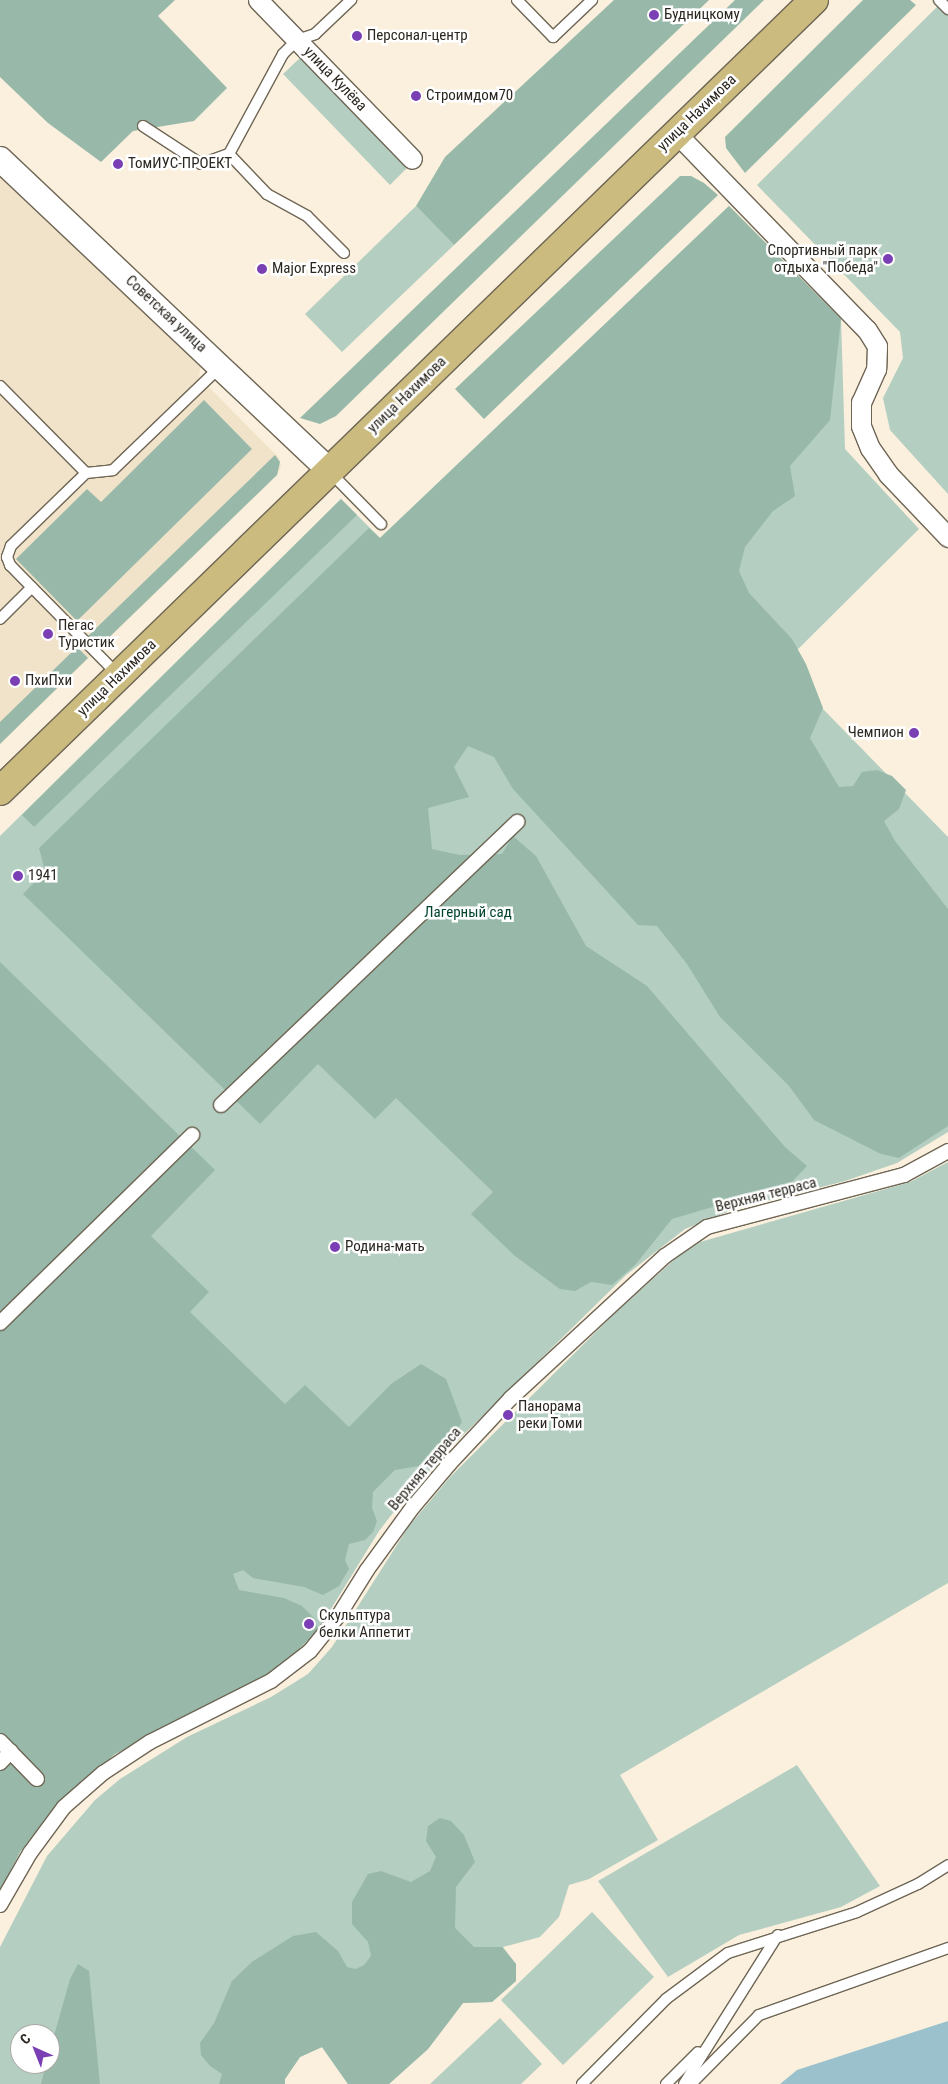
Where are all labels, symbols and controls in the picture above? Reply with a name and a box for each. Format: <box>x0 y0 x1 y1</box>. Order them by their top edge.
place label: Будницкому <box>664 6 740 24</box>
marker: Будницкому <box>648 9 660 21</box>
place label: Персонал-центр <box>367 27 468 45</box>
marker: Персонал-центр <box>351 30 363 42</box>
street label: улица Кулёва <box>300 43 370 115</box>
street label: улица Нахимова <box>654 71 740 155</box>
place label: Строимдом70 <box>426 87 513 105</box>
marker: Строимдом70 <box>410 90 422 102</box>
place label: ТомИУС-ПРОЕКТ <box>128 155 232 173</box>
marker: ТомИУС-ПРОЕКТ <box>112 158 124 170</box>
place label: Спортивный парк отдыха "Победа" <box>768 241 878 276</box>
marker: Спортивный парк отдыха "Победа" <box>882 253 894 265</box>
place label: Major Express <box>272 260 356 278</box>
marker: Major Express <box>256 263 268 275</box>
street label: Советская улица <box>122 272 210 356</box>
street label: улица Нахимова <box>364 353 450 437</box>
place label: Пегас Туристик <box>58 616 115 651</box>
marker: Пегас Туристик <box>42 628 54 640</box>
street label: улица Нахимова <box>74 636 160 720</box>
place label: ПхиПхи <box>25 672 72 690</box>
marker: ПхиПхи <box>9 675 21 687</box>
place label: Чемпион <box>848 724 904 742</box>
marker: Чемпион <box>908 727 920 739</box>
place label: 1941 <box>28 867 58 885</box>
marker: 1941 <box>12 870 24 882</box>
park label: Лагерный сад <box>424 904 512 922</box>
street label: Верхняя терраса <box>714 1174 818 1216</box>
place label: Родина-мать <box>345 1238 425 1256</box>
marker: Родина-мать <box>329 1241 341 1253</box>
place label: Панорама реки Томи <box>518 1397 583 1432</box>
marker: Панорама реки Томи <box>502 1409 514 1421</box>
street label: Верхняя терраса <box>385 1424 465 1514</box>
place label: Скульптура белки Аппетит <box>319 1606 411 1641</box>
marker: Скульптура белки Аппетит <box>303 1618 315 1630</box>
north arrow <box>10 2024 60 2074</box>
text: С <box>17 2030 34 2047</box>

